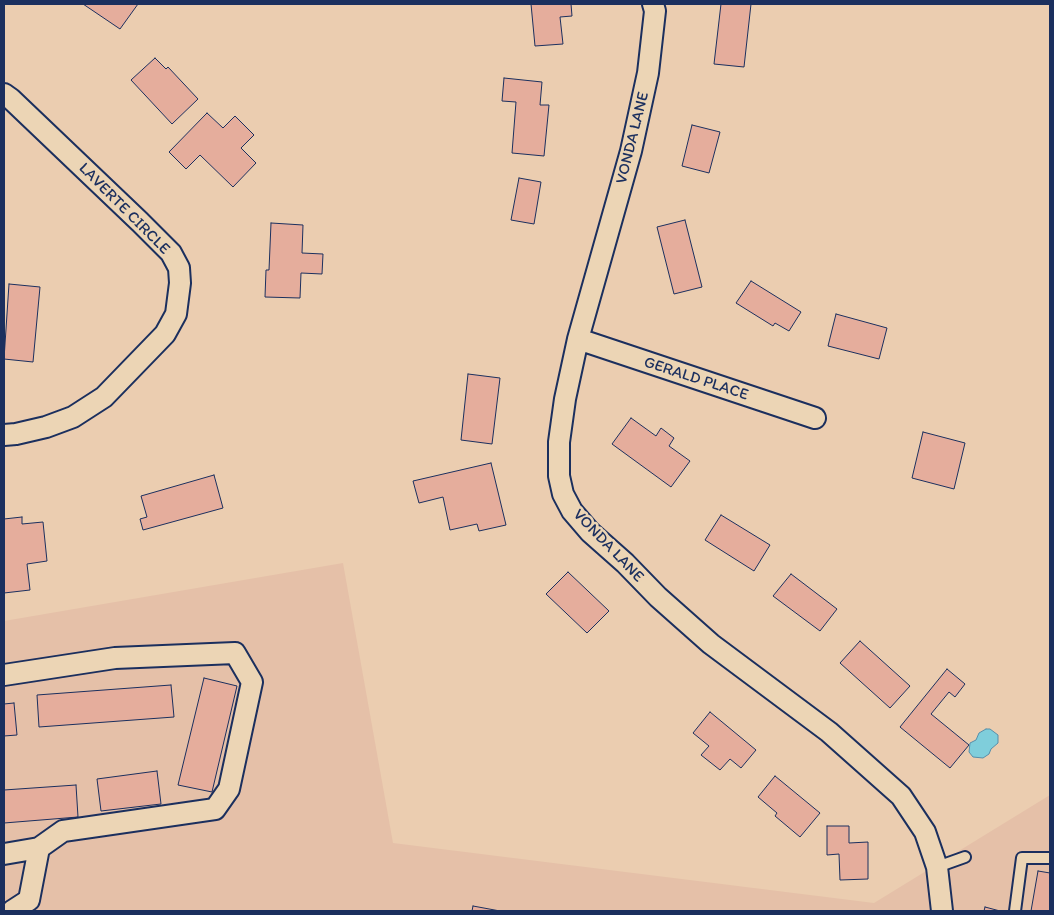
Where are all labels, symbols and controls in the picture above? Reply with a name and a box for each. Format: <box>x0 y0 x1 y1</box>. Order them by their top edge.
street label: VONDA LANE <box>612 90 654 186</box>
street label: LAVERTE CIRCLE <box>74 159 174 259</box>
street label: GERALD PLACE <box>641 353 751 405</box>
street label: VONDA LANE <box>568 505 648 587</box>

